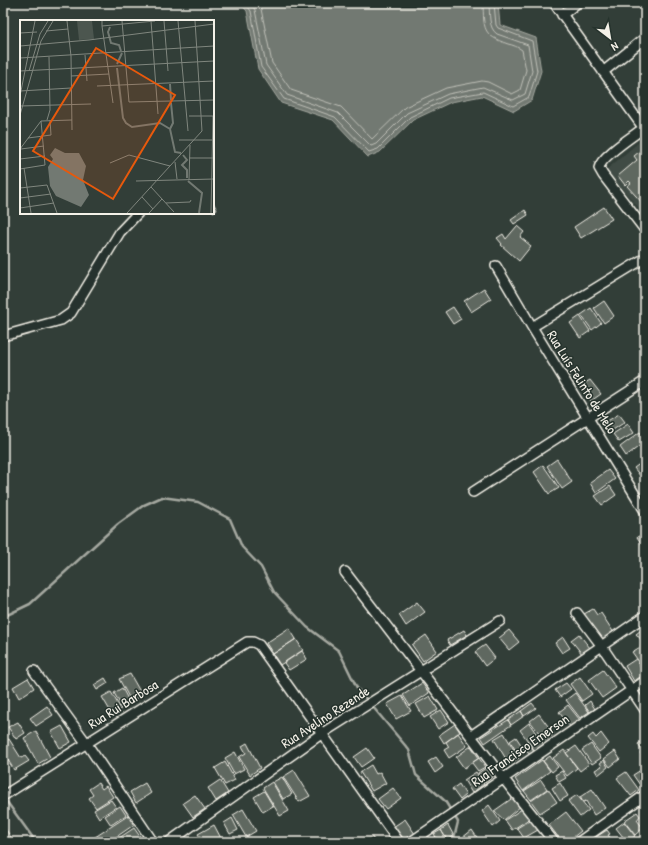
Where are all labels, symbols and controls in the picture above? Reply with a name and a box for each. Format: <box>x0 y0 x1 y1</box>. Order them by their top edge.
north arrow <box>590 18 630 58</box>
inset map <box>20 20 214 214</box>
text: N <box>609 39 621 54</box>
street label: Rua Luís Felinto de Melo <box>543 326 622 437</box>
street label: Rua Rui Barbosa <box>84 674 162 733</box>
street label: Rua Avelino Rezende <box>277 681 373 752</box>
street label: Rua Francisco Emerson <box>467 709 572 790</box>

